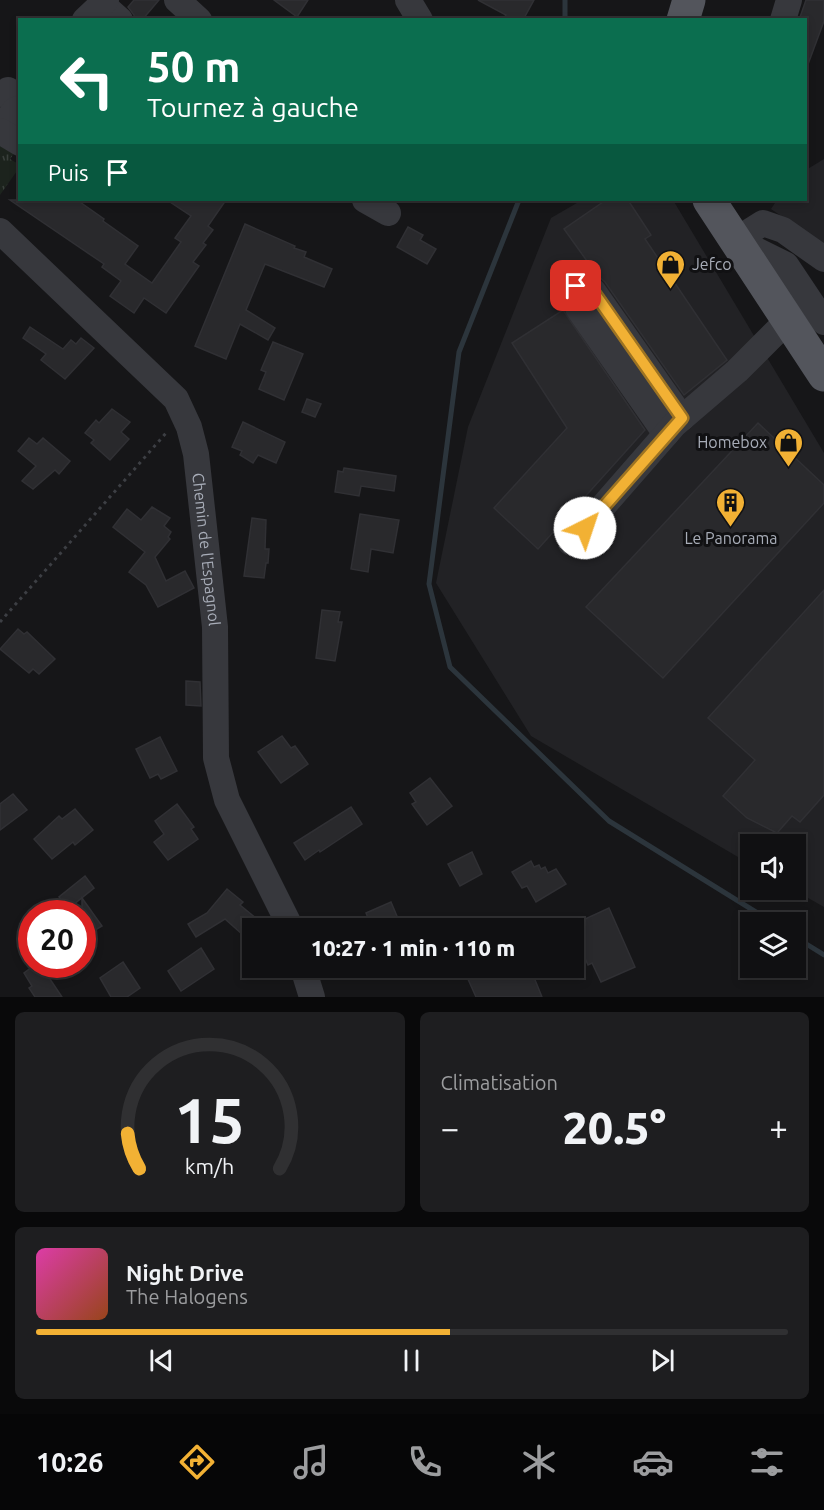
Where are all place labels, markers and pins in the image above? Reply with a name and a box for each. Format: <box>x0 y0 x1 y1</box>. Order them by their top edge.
shop icon: Jefco <box>655 248 687 290</box>
place label: Jefco <box>692 255 732 273</box>
pin <box>550 260 601 311</box>
shop icon: Homebox <box>772 426 804 468</box>
place label: Homebox <box>697 433 767 451</box>
building icon: Le Panorama <box>715 486 747 528</box>
place label: Le Panorama <box>684 529 778 547</box>

